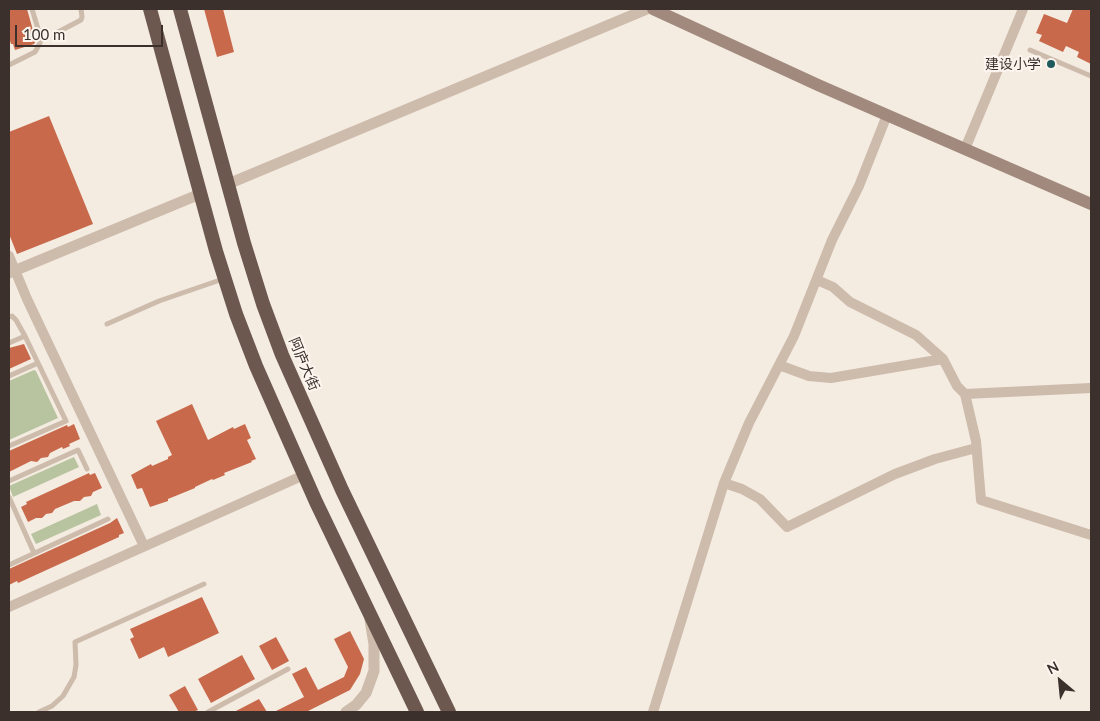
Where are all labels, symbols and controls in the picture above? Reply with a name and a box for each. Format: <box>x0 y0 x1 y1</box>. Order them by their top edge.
scale bar <box>18 15 165 47</box>
text: 100 m <box>23 25 65 43</box>
place label: 建设小学 <box>985 56 1041 72</box>
marker: 建设小学 <box>1045 58 1057 70</box>
street label: 阿庐大街 <box>285 335 323 393</box>
north arrow <box>1035 656 1085 706</box>
text: N <box>1044 657 1061 677</box>

